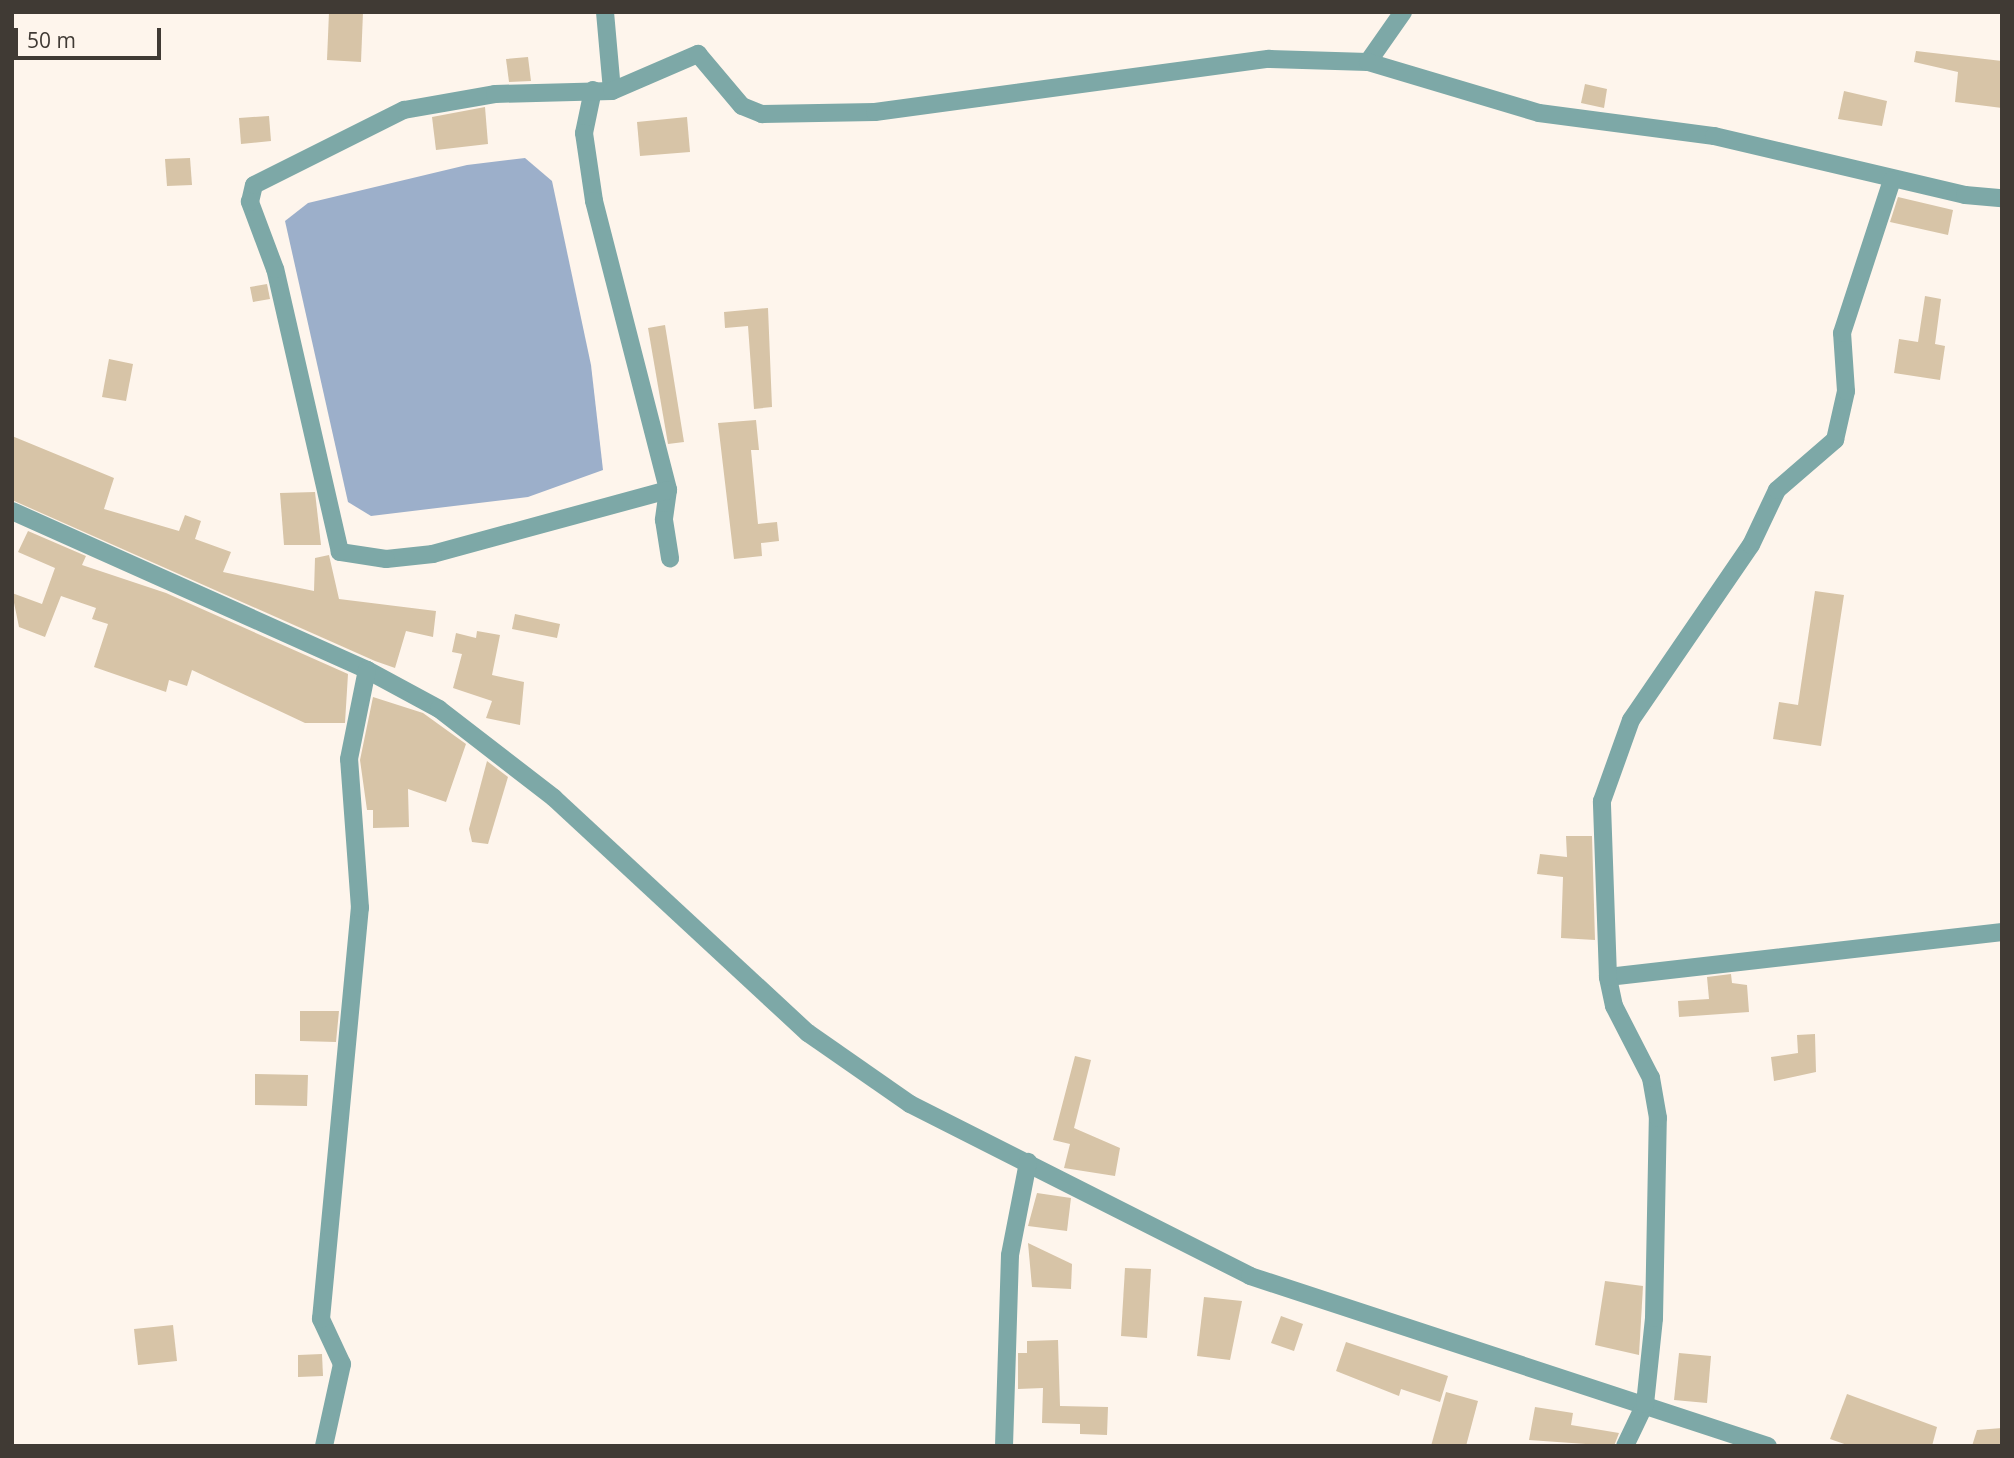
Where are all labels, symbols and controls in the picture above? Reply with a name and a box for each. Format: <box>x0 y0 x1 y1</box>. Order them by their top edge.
scale bar <box>18 14 164 58</box>
text: 50 m <box>27 26 76 54</box>

